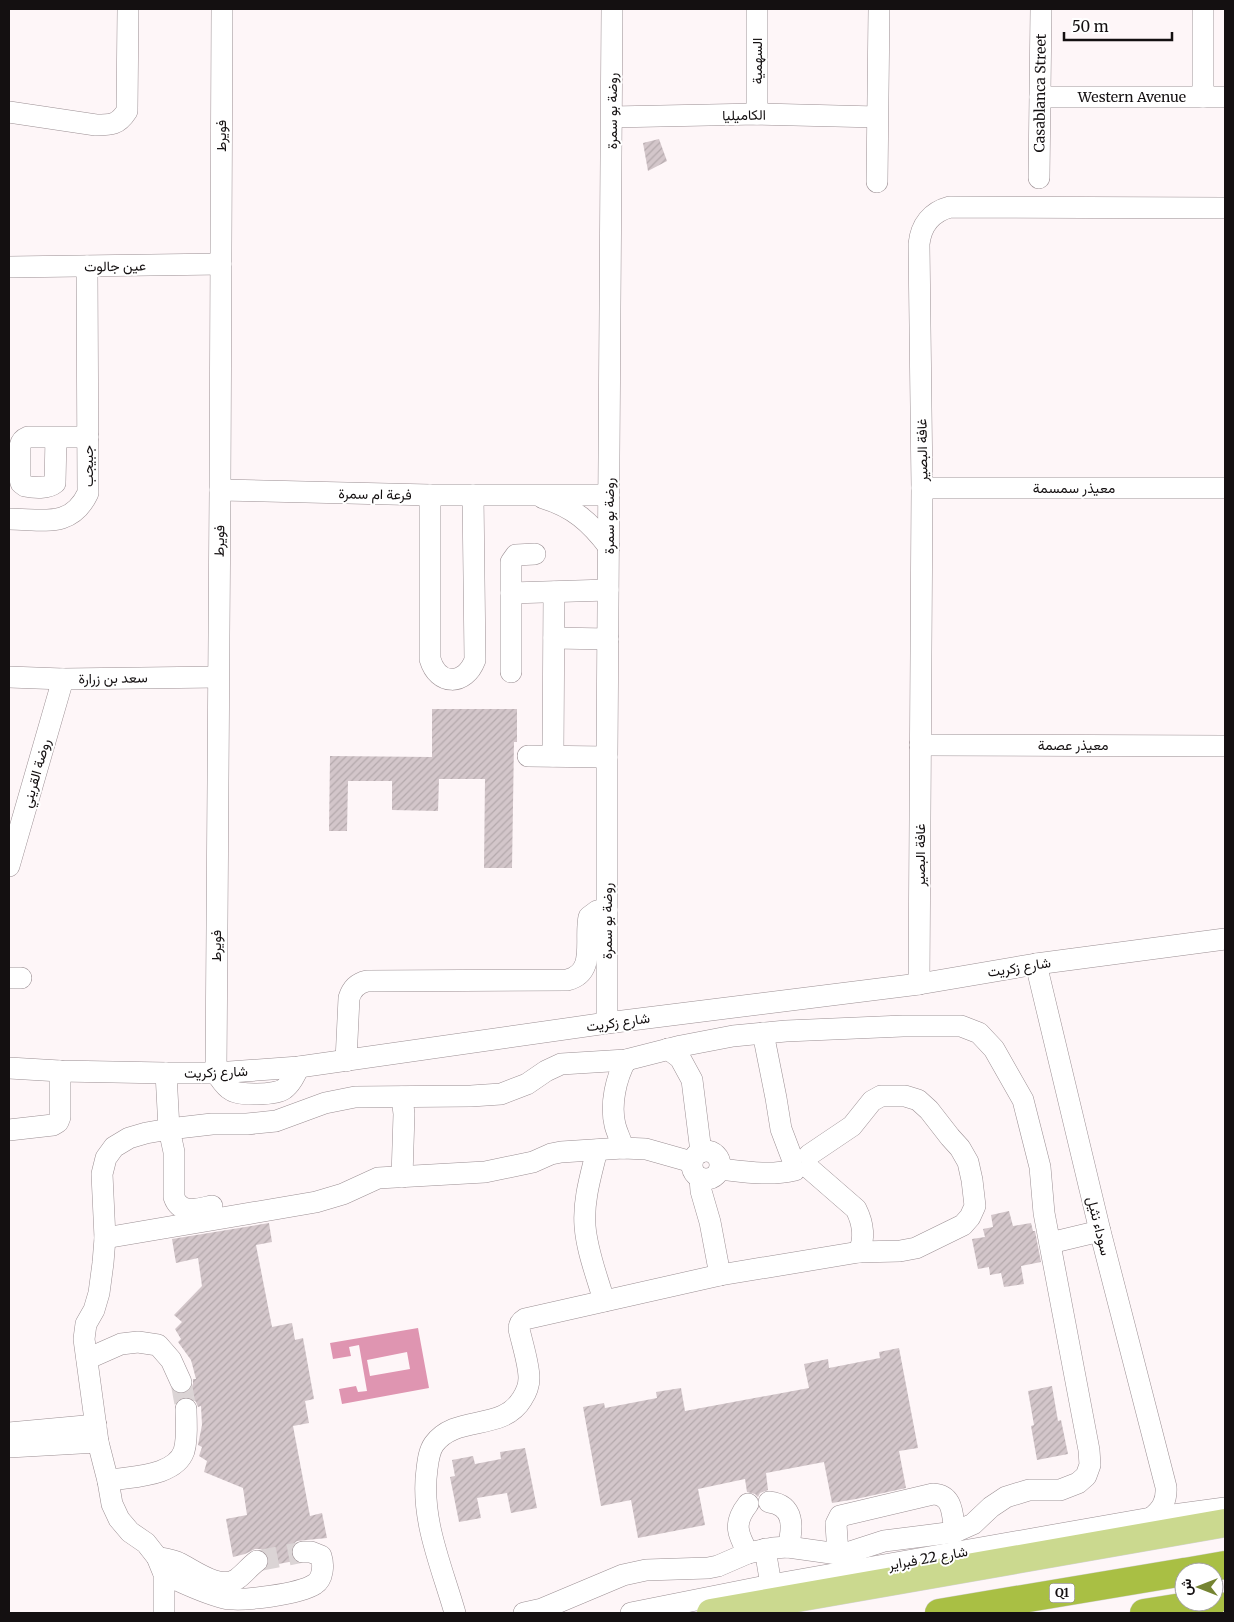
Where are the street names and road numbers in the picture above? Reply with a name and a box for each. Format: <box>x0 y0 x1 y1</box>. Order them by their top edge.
street label: Casablanca Street <box>1030 33 1050 152</box>
street label: السهمية <box>748 38 766 84</box>
street label: روضة بو سمرة <box>603 72 621 149</box>
street label: Western Avenue <box>1077 88 1186 106</box>
street label: الكاميليا <box>722 106 766 124</box>
street label: فويرط <box>212 120 230 152</box>
street label: عين جالوت <box>84 256 146 276</box>
street label: غافة البصير <box>912 418 932 483</box>
street label: جبيجب <box>79 445 97 487</box>
street label: روضة بو سمرة <box>600 477 618 554</box>
street label: معيذر سمسمة <box>1033 479 1115 497</box>
street label: فرعة ام سمرة <box>338 484 412 504</box>
street label: فويرط <box>210 525 228 557</box>
street label: سعد بن زرارة <box>78 668 148 688</box>
street label: روضة القريني <box>18 736 57 810</box>
street label: معيذر عصمة <box>1038 736 1108 754</box>
street label: غافة البصير <box>911 823 929 888</box>
street label: روضة بو سمرة <box>598 882 616 959</box>
street label: فويرط <box>207 930 225 962</box>
street label: شارع زكريت <box>986 953 1052 983</box>
street label: شارع زكريت <box>585 1009 651 1037</box>
street label: شارع زكريت <box>184 1062 248 1084</box>
street label: سوداء نثيل <box>1083 1195 1115 1257</box>
street label: شارع 22 فبراير <box>886 1542 969 1576</box>
road number: Q1 <box>1050 1584 1074 1602</box>

